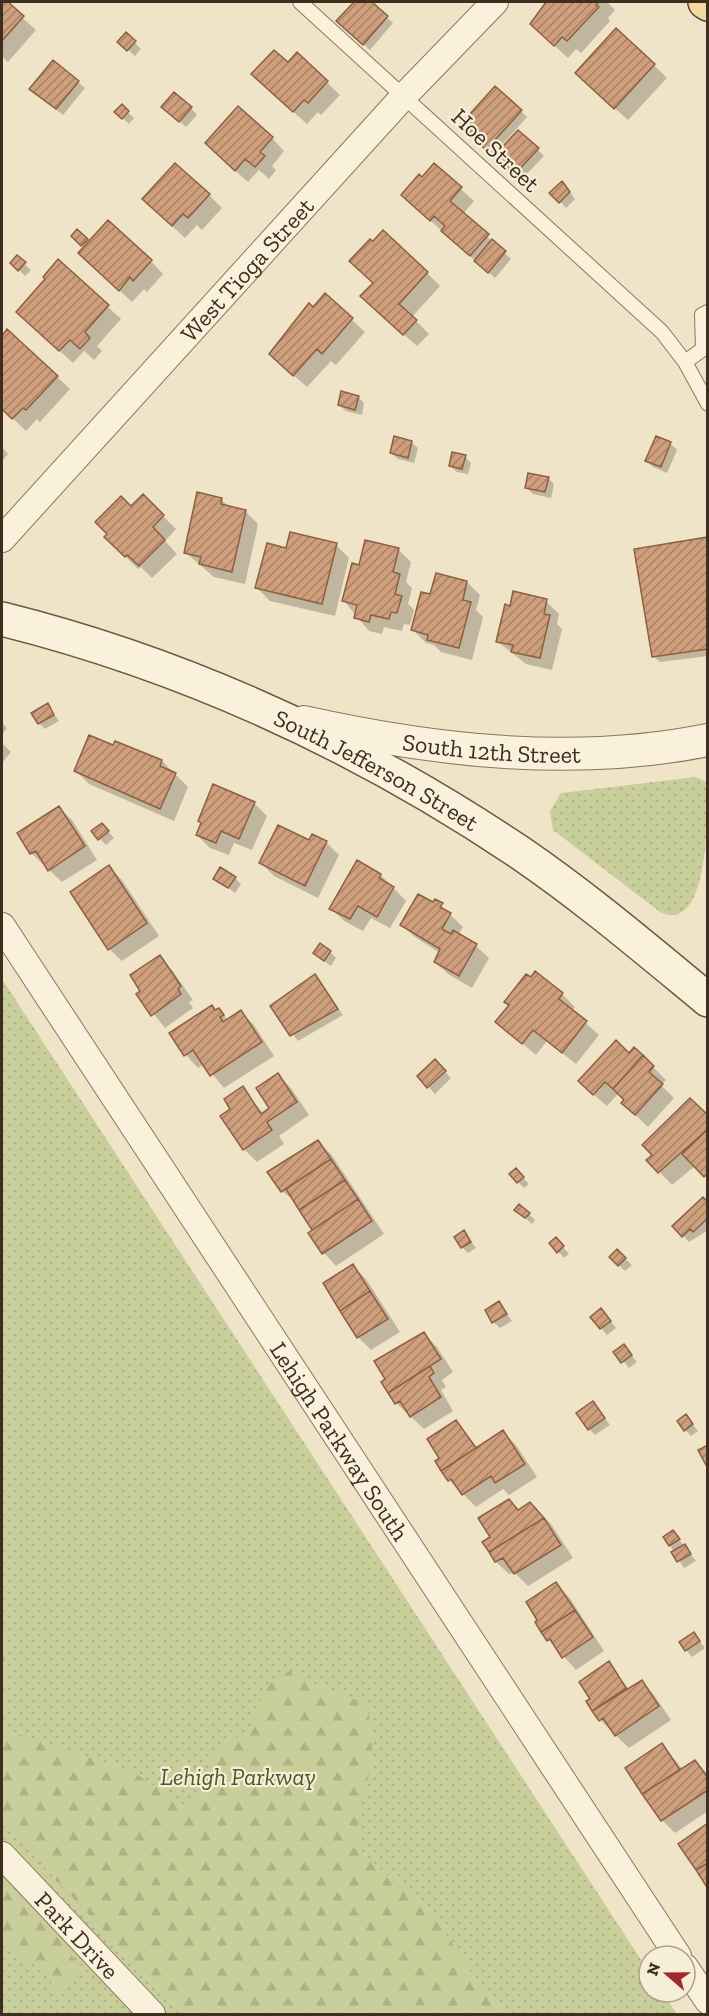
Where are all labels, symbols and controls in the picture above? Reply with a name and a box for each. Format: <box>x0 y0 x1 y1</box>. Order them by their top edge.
street label: Hoe Street <box>446 102 546 198</box>
street label: West Tioga Street <box>174 191 319 347</box>
street label: South Jefferson Street <box>270 702 484 837</box>
street label: South 12th Street <box>401 726 581 768</box>
street label: Lehigh Parkway South <box>264 1336 416 1546</box>
park label: Lehigh Parkway <box>160 1762 316 1791</box>
street label: Park Drive <box>29 1885 126 1985</box>
north arrow <box>637 1944 697 2004</box>
text: N <box>642 1960 664 1978</box>

